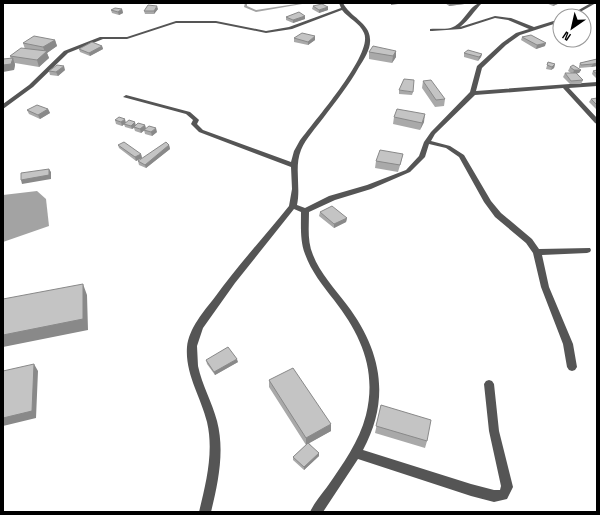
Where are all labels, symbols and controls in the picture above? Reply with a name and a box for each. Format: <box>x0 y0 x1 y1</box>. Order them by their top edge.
north arrow <box>552 8 592 48</box>
text: N <box>559 28 573 44</box>

